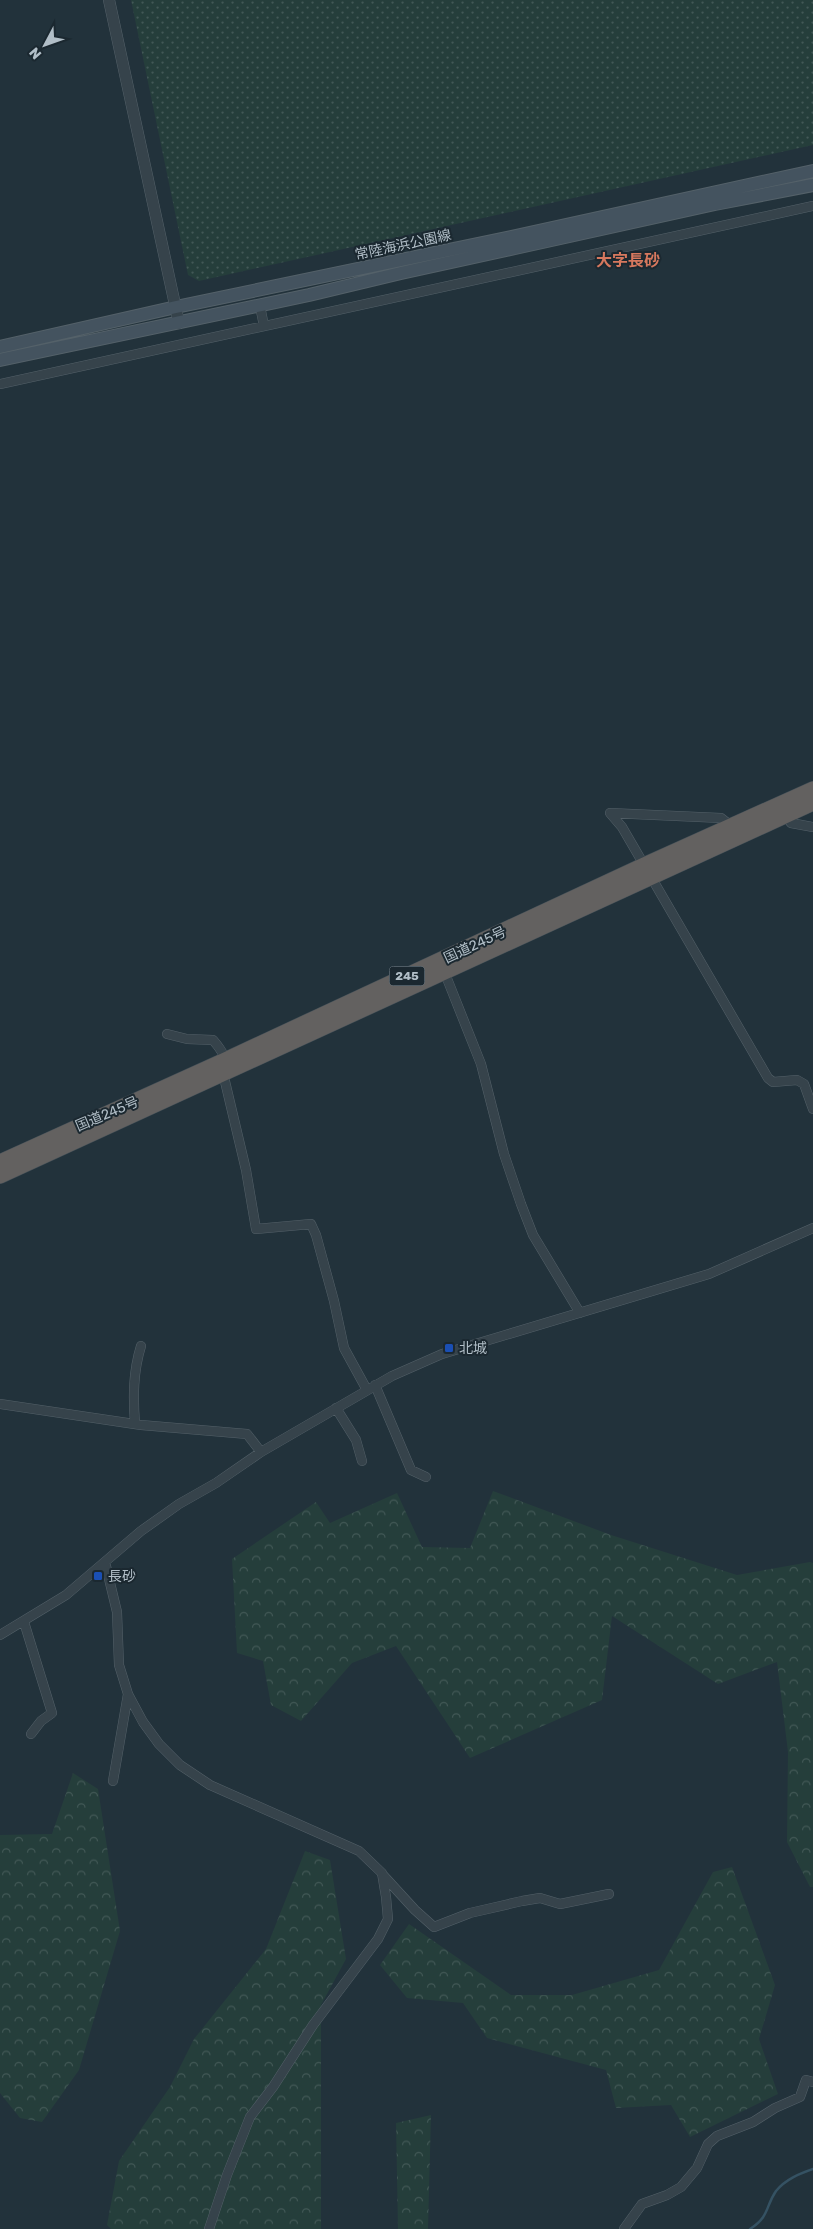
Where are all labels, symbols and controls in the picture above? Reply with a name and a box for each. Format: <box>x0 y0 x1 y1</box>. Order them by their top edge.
north arrow <box>20 20 70 70</box>
text: N <box>26 44 45 63</box>
street label: 常陸海浜公園線 <box>353 226 453 264</box>
district label: 大字長砂 <box>596 251 660 270</box>
street label: 国道245号 <box>441 923 509 967</box>
road number: 245 <box>390 966 424 986</box>
street label: 国道245号 <box>73 1093 141 1135</box>
place label: 北城 <box>459 1340 487 1357</box>
marker: 北城 <box>443 1342 455 1354</box>
place label: 長砂 <box>108 1568 136 1585</box>
marker: 長砂 <box>92 1570 104 1582</box>

